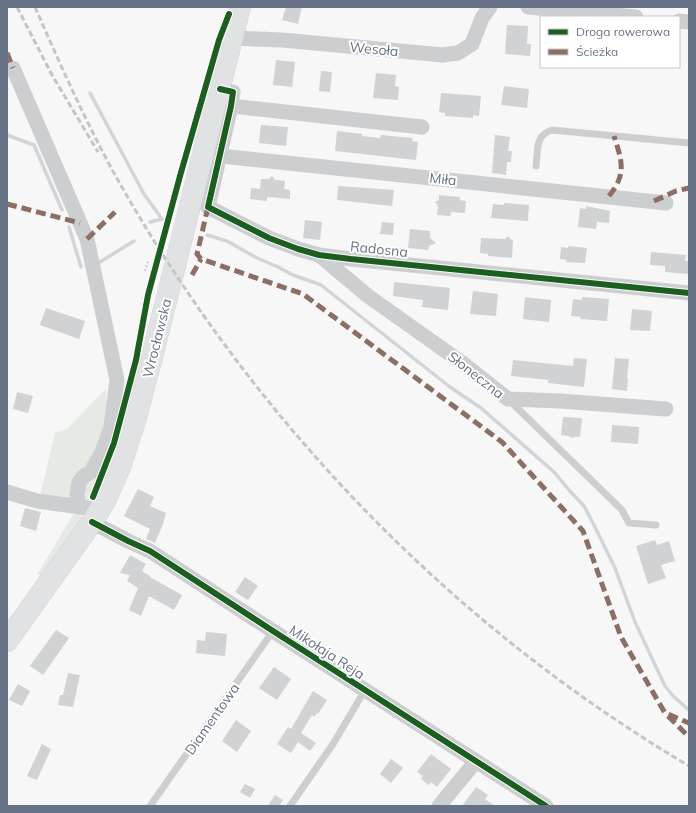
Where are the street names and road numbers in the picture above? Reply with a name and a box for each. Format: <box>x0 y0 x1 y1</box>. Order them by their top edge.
street label: Wesoła <box>349 38 399 60</box>
street label: Miła <box>429 169 457 189</box>
street label: Radosna <box>349 237 409 261</box>
street label: Wrocławska <box>138 297 176 379</box>
street label: Słoneczna <box>444 347 508 403</box>
street label: Mikołaja Reja <box>286 621 368 683</box>
street label: Diamentowa <box>181 680 243 758</box>

